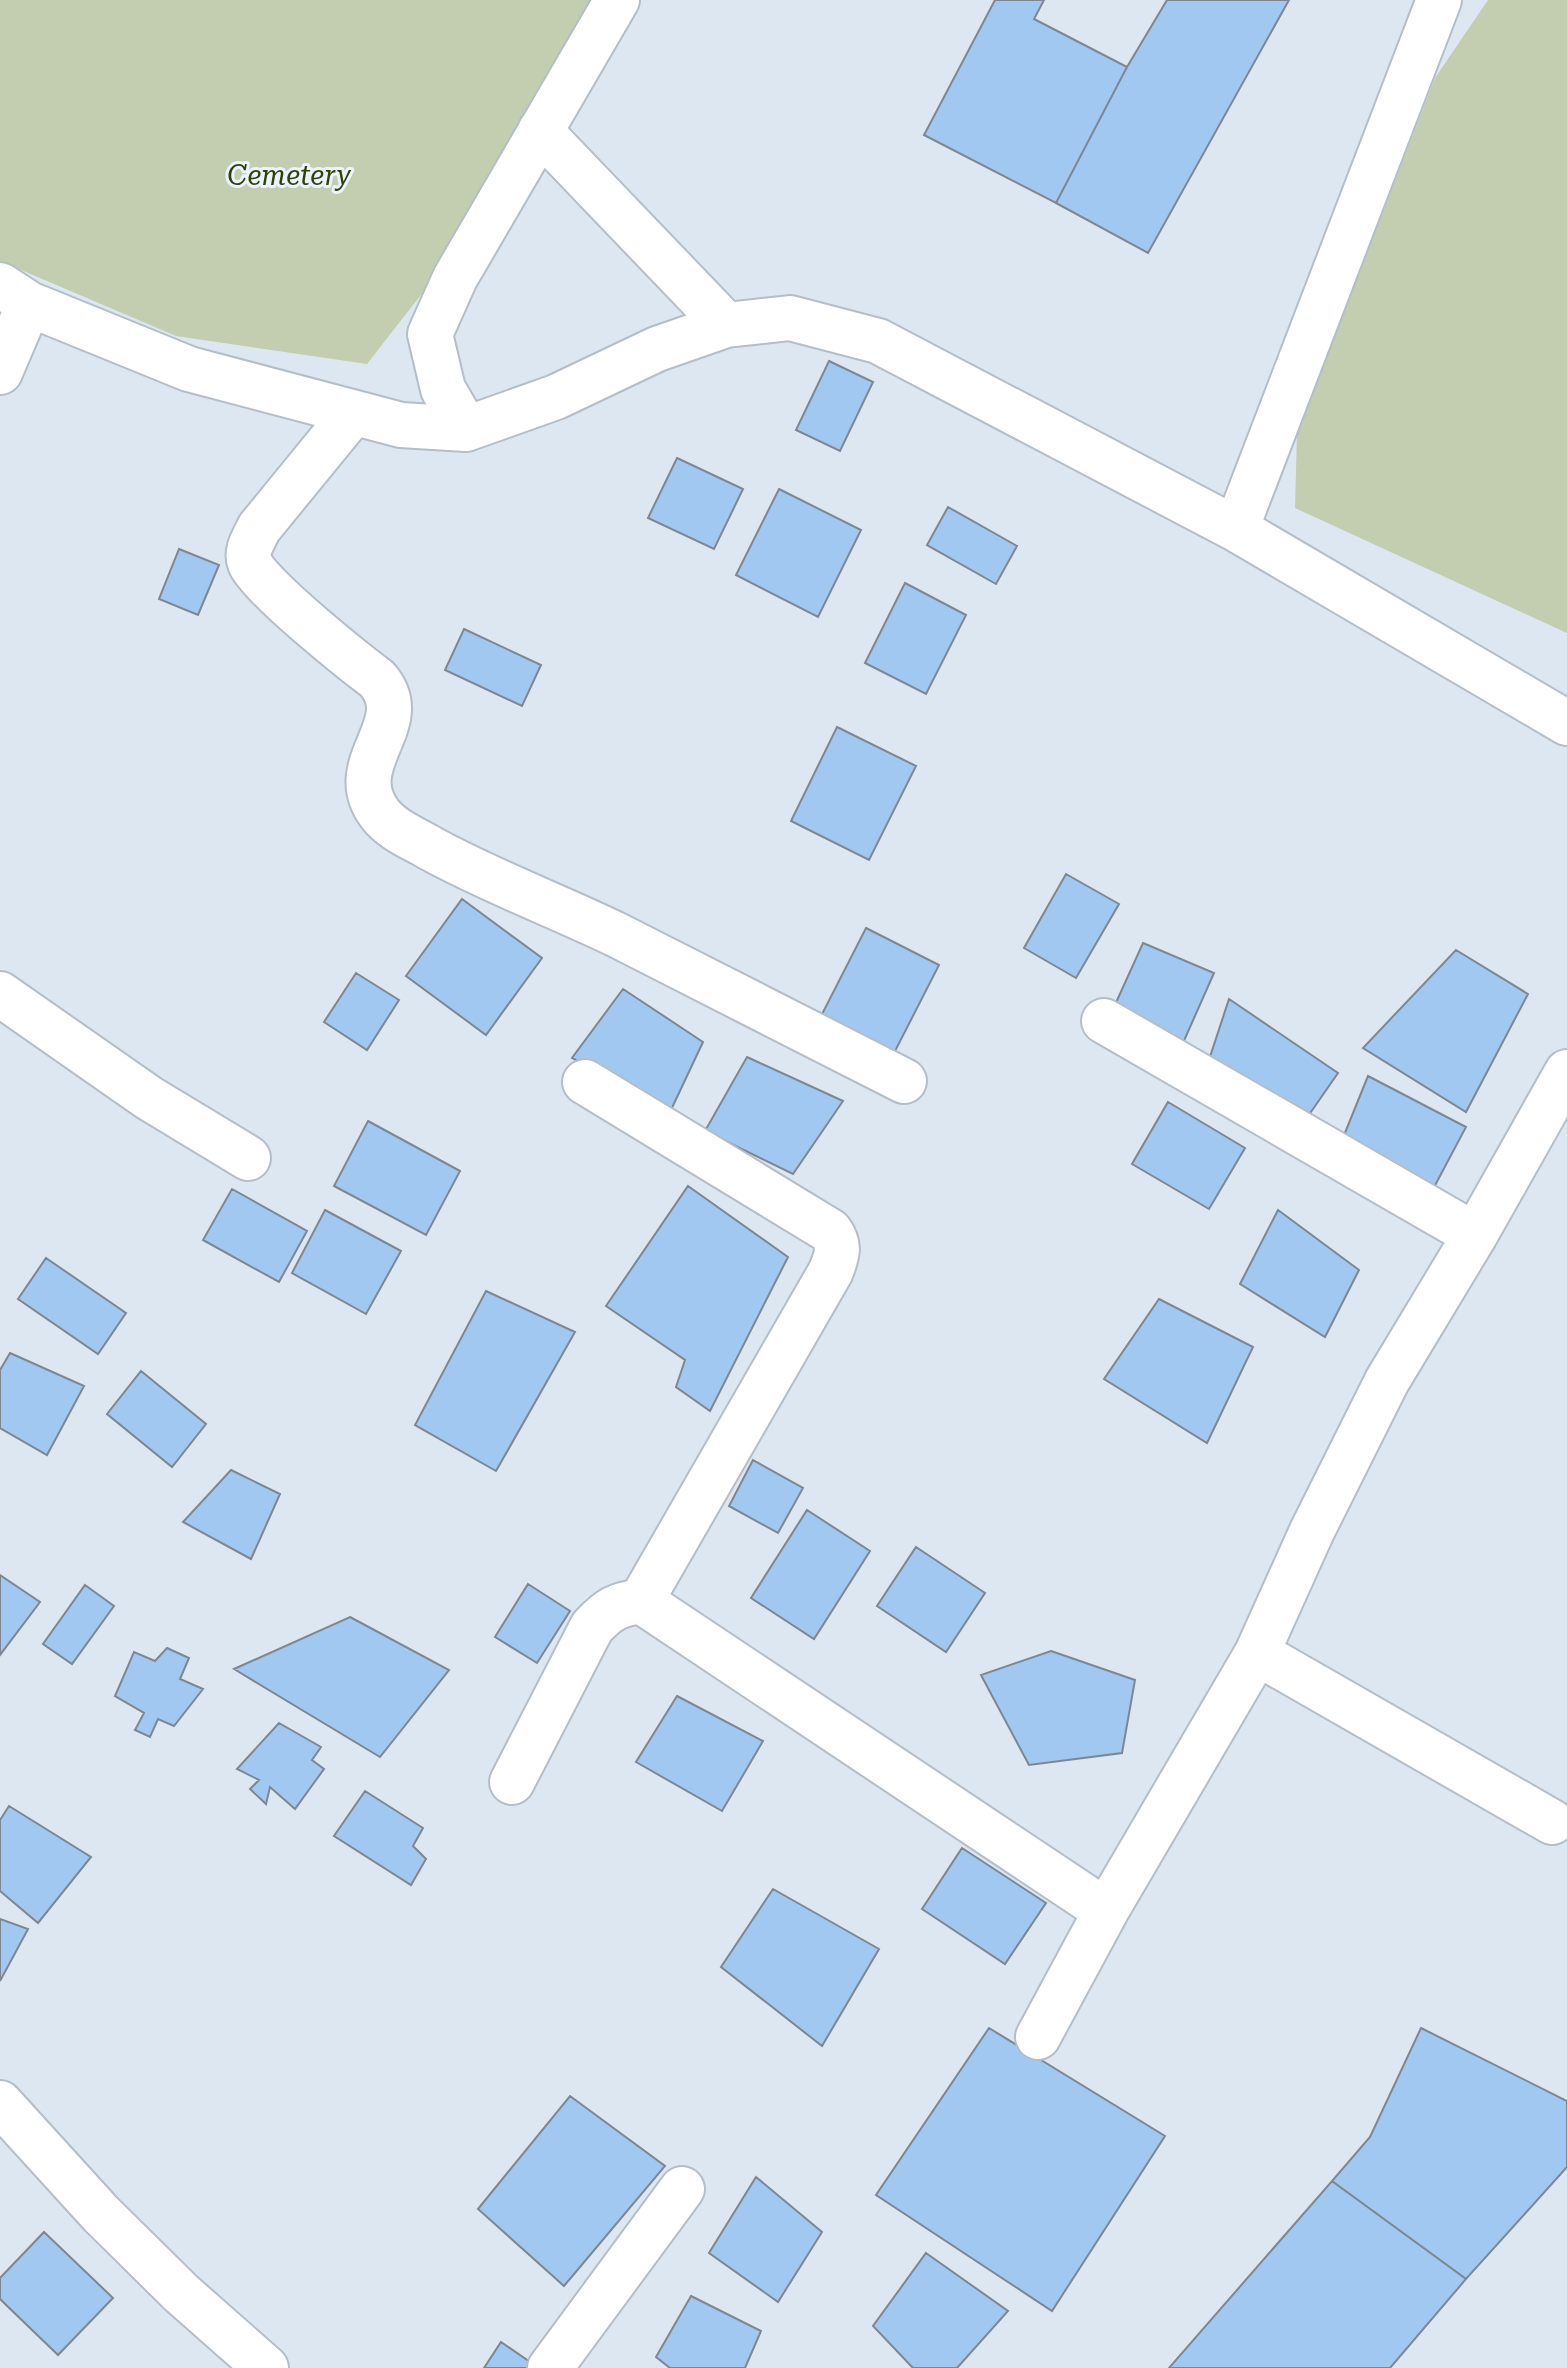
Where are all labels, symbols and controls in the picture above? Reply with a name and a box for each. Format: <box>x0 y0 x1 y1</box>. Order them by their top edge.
park label: Cemetery <box>227 159 352 192</box>

